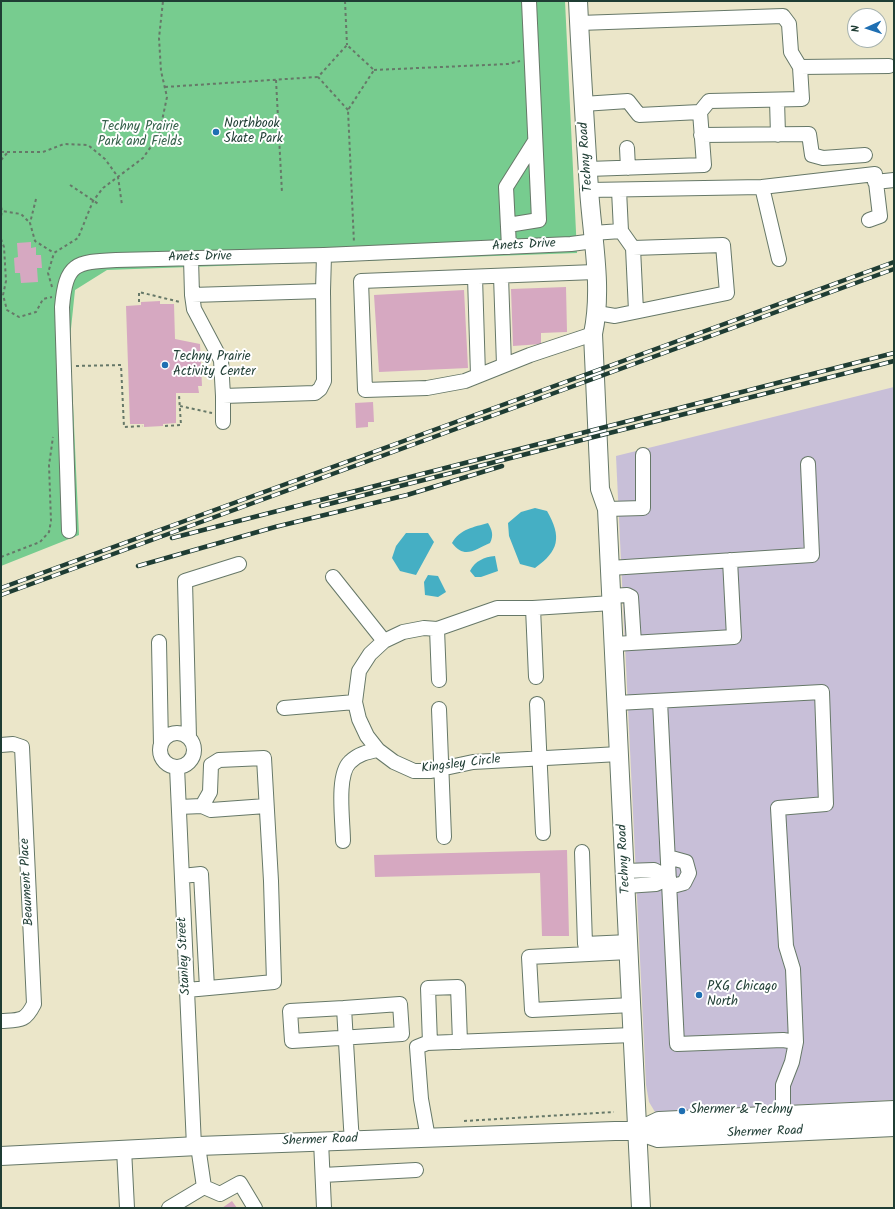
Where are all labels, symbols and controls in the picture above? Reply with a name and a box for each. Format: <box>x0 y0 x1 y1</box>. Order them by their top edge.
north arrow <box>847 8 887 48</box>
text: N <box>847 25 865 33</box>
place label: Northbook Skate Park <box>224 117 283 148</box>
park label: Techny Prairie Park and Fields <box>98 120 182 151</box>
street label: Techny Road <box>577 122 597 192</box>
marker: Northbook Skate Park <box>211 127 221 137</box>
street label: Anets Drive <box>492 237 556 255</box>
street label: Anets Drive <box>168 250 232 266</box>
place label: Techny Prairie Activity Center <box>173 350 255 381</box>
marker: Techny Prairie Activity Center <box>160 360 170 370</box>
street label: Kingsley Circle <box>420 752 502 778</box>
street label: Techny Road <box>615 824 635 894</box>
street label: Beaument Place <box>18 838 38 926</box>
street label: Stanley Street <box>175 917 195 995</box>
place label: PXG Chicago North <box>707 980 777 1011</box>
marker: PXG Chicago North <box>694 990 704 1000</box>
place label: Shermer & Techny <box>690 1103 793 1119</box>
marker: Shermer & Techny <box>677 1106 687 1116</box>
street label: Shermer Road <box>727 1124 803 1142</box>
street label: Shermer Road <box>282 1132 358 1150</box>

